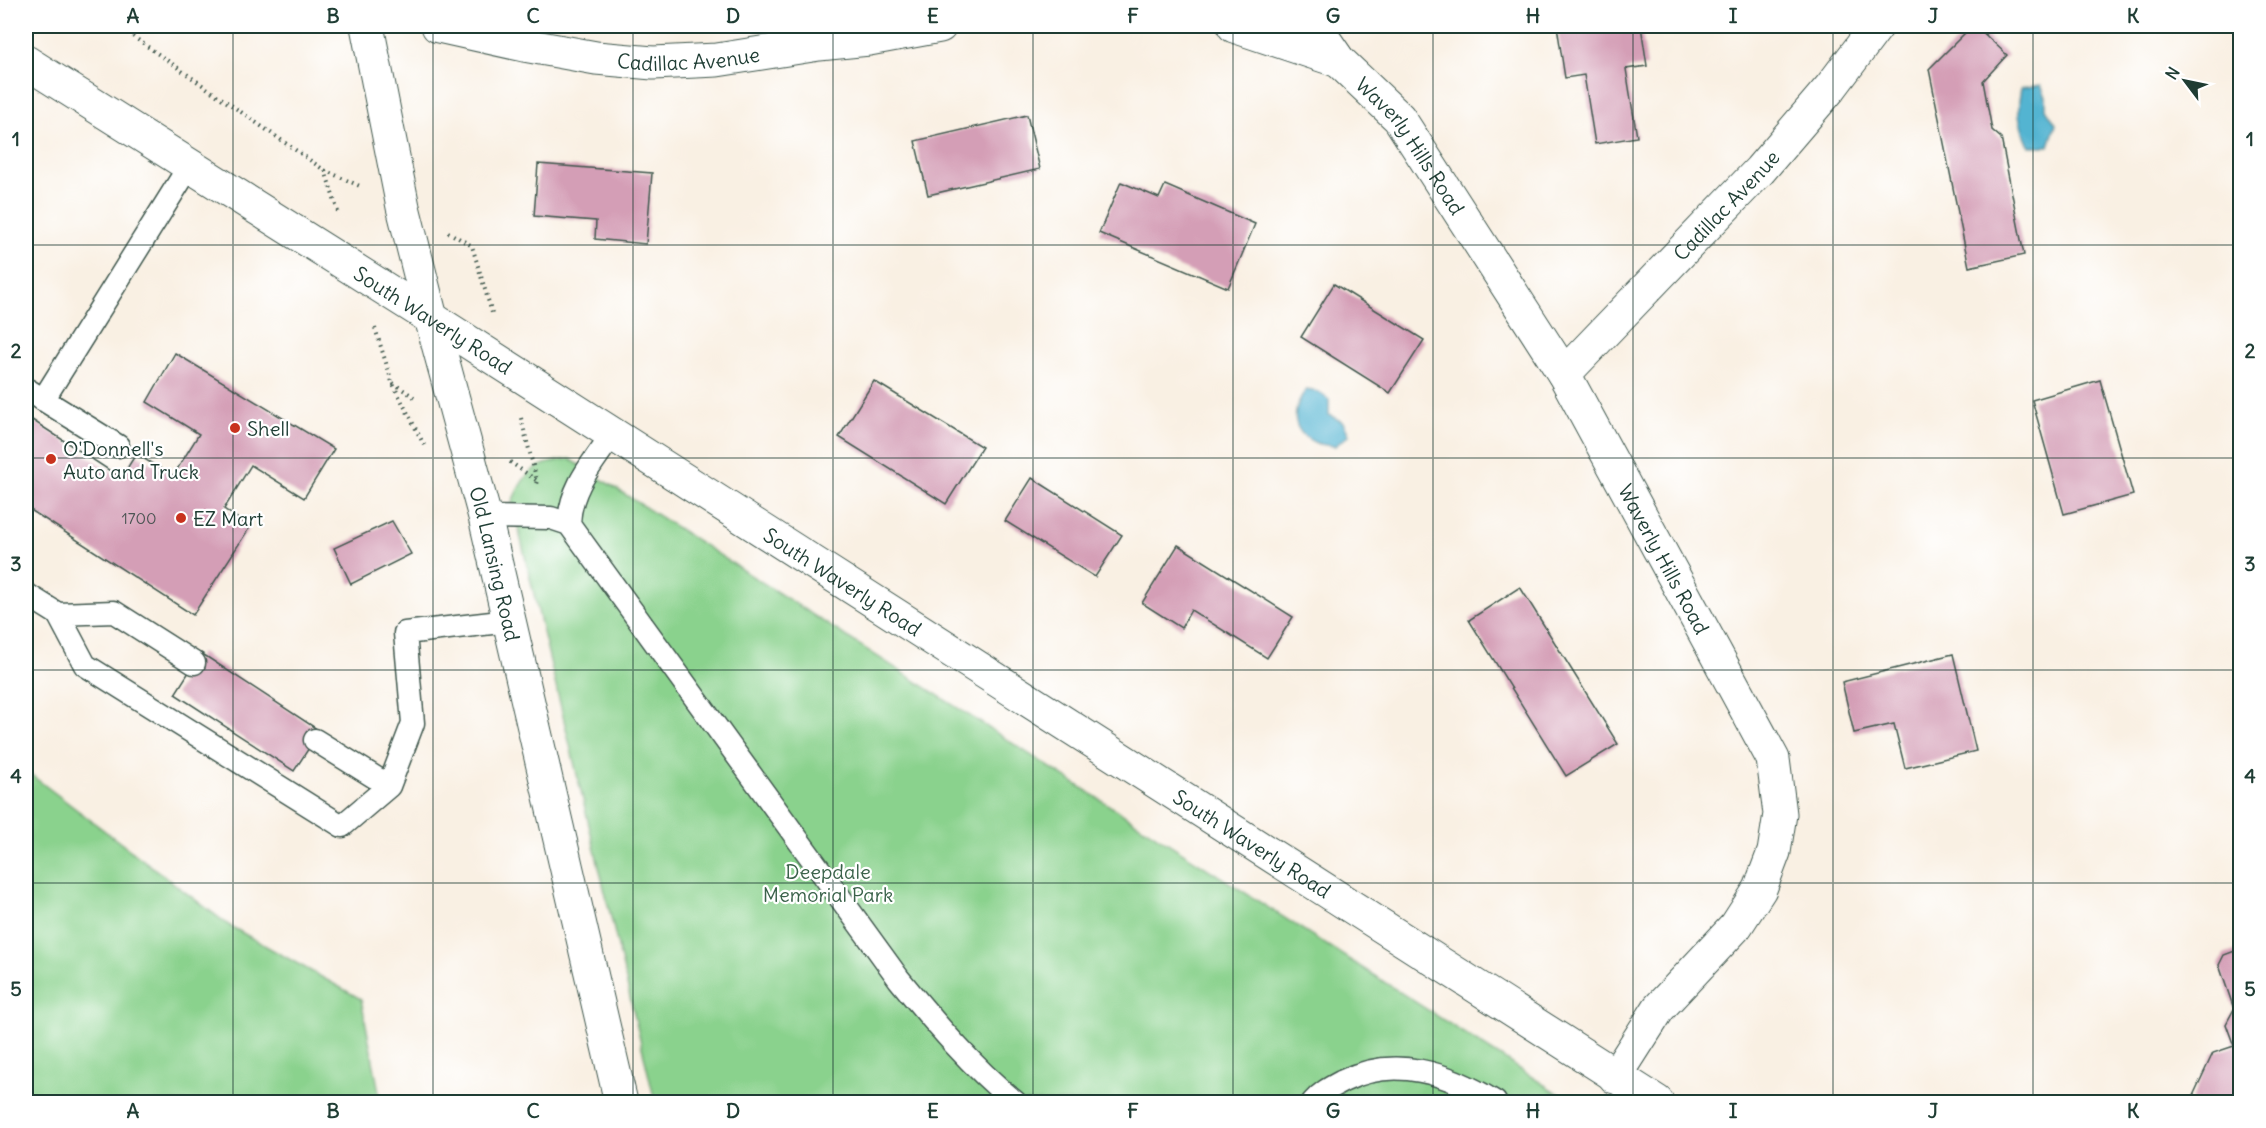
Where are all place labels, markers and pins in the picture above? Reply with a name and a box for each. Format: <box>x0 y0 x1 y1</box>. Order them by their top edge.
place label: Shell <box>247 416 289 441</box>
marker: Shell <box>228 421 242 435</box>
place label: O'Donnell's Auto and Truck <box>63 436 199 484</box>
marker: O'Donnell's Auto and Truck <box>44 452 58 466</box>
place label: EZ Mart <box>193 506 264 531</box>
marker: EZ Mart <box>174 511 188 525</box>

